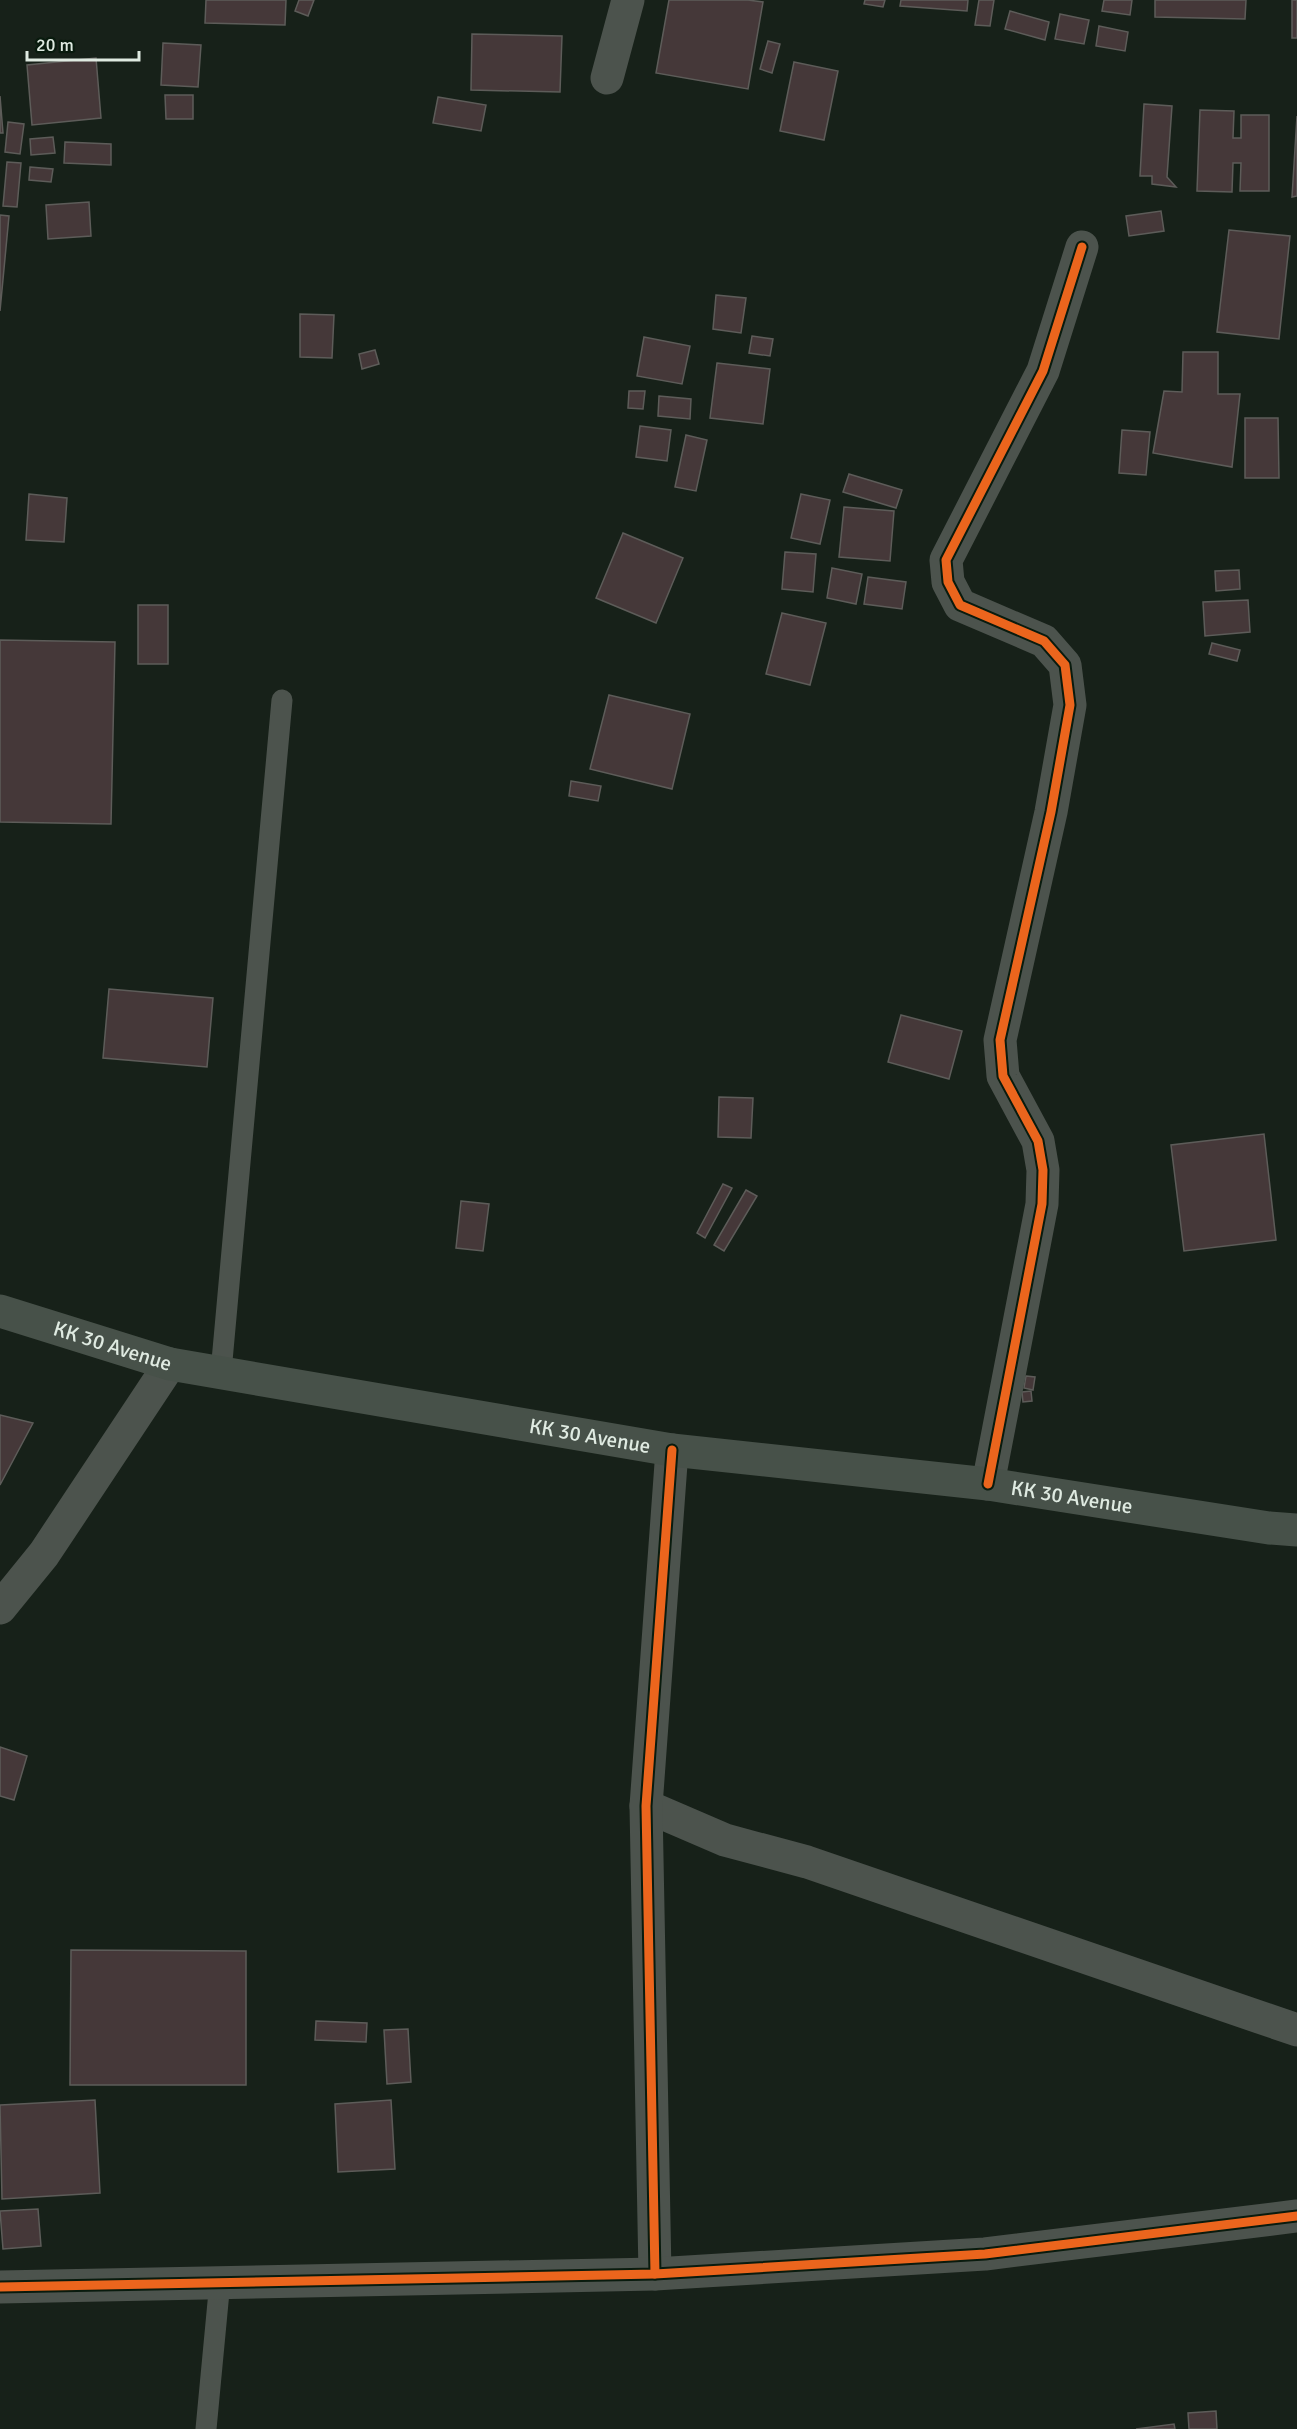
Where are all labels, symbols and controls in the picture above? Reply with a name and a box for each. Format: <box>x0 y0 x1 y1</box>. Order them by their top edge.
scale bar <box>27 24 140 62</box>
text: 20 m <box>36 34 74 56</box>
street label: KK 30 Avenue <box>50 1315 175 1377</box>
street label: KK 30 Avenue <box>527 1413 652 1459</box>
street label: KK 30 Avenue <box>1009 1475 1134 1519</box>

